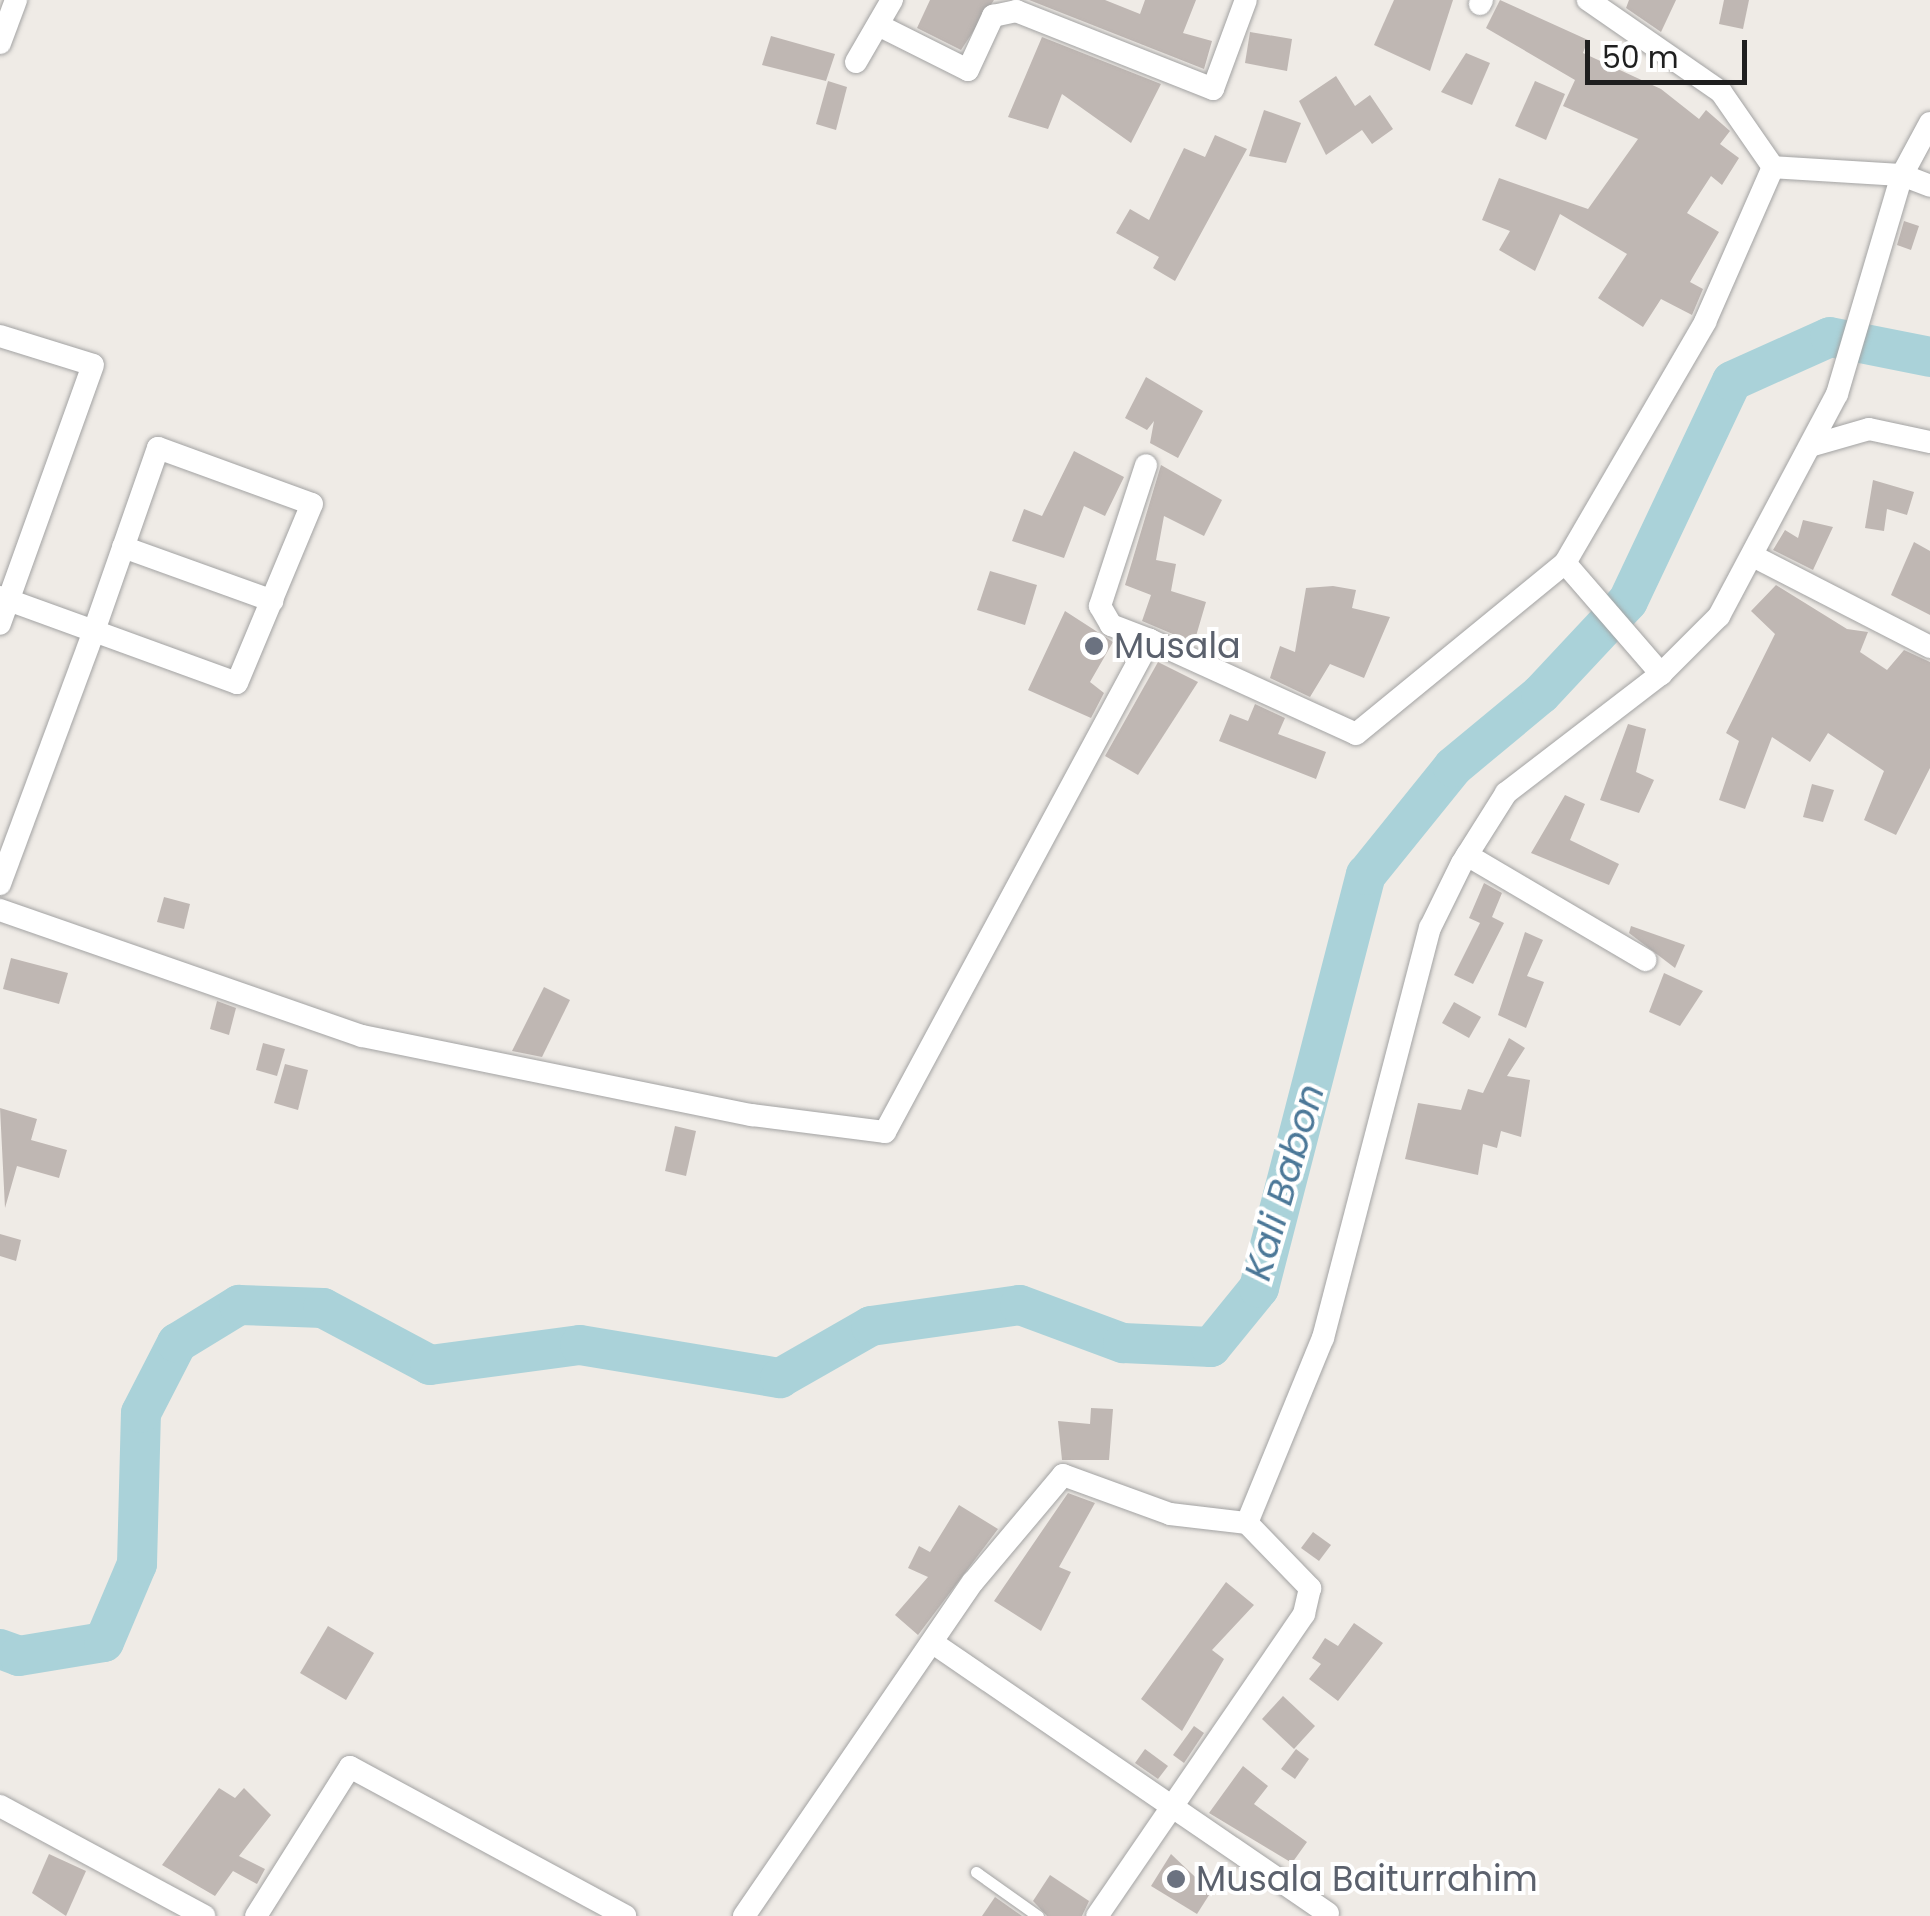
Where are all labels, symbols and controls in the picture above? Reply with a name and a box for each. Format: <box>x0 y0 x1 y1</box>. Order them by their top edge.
scale bar <box>1590 20 1752 82</box>
text: 50 m <box>1602 36 1679 79</box>
place label: Musala <box>1114 625 1241 667</box>
marker: Musala <box>1083 635 1105 657</box>
water label: Kali Babon <box>1234 1079 1334 1285</box>
place label: Musala Baiturrahim <box>1196 1858 1538 1900</box>
marker: Musala Baiturrahim <box>1165 1868 1187 1890</box>

